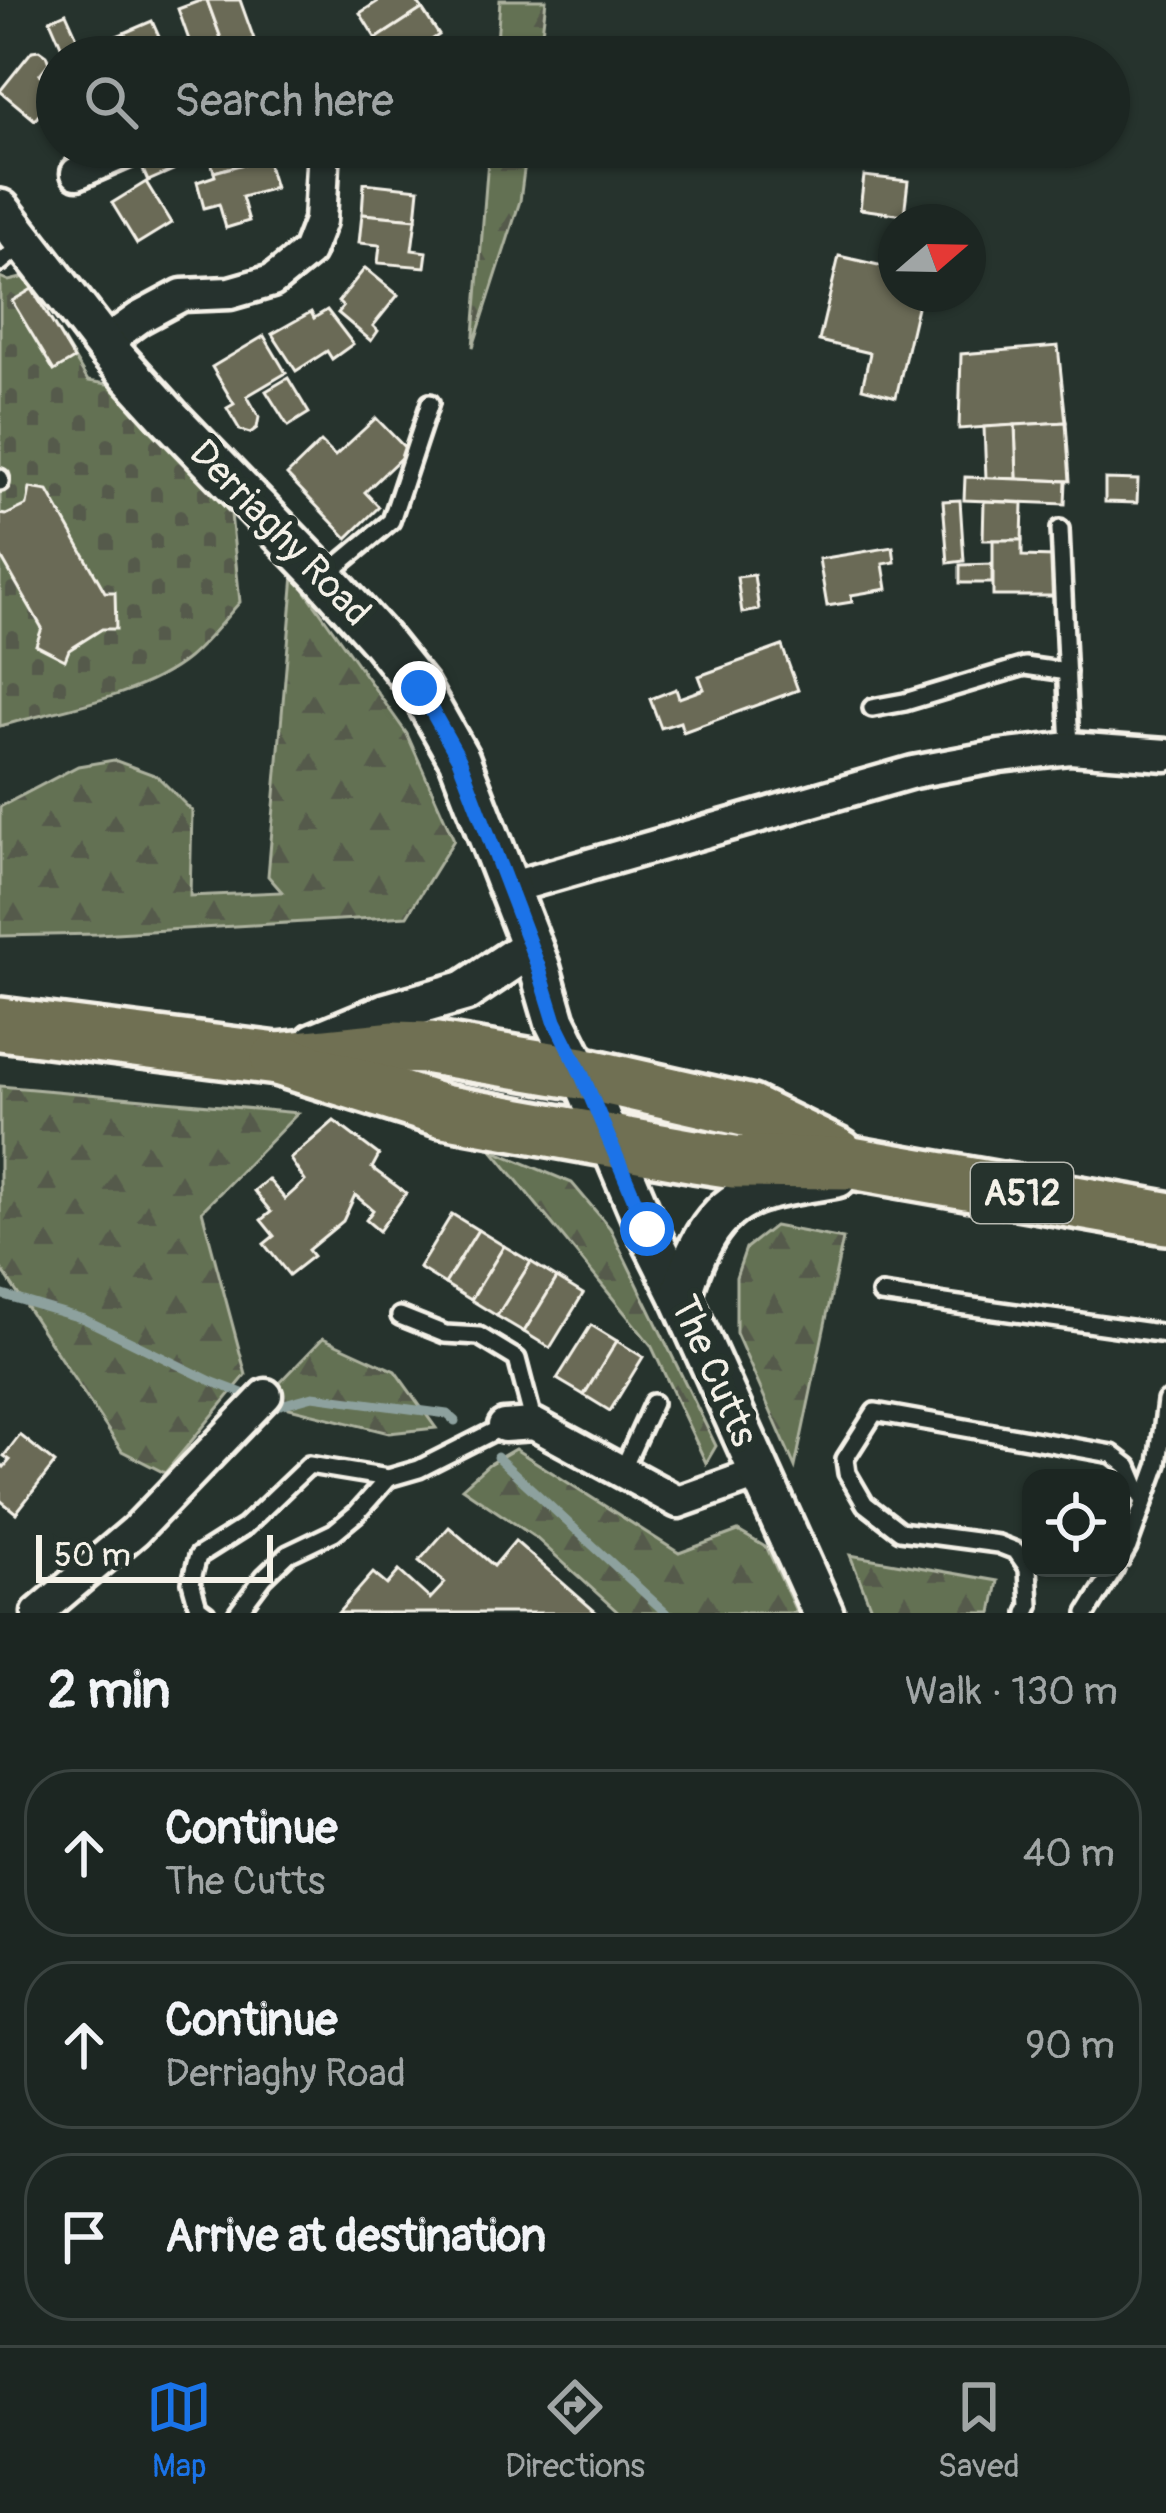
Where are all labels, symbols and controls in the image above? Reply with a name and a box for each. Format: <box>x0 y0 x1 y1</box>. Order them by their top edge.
search box <box>36 36 1130 168</box>
icon: search <box>78 69 144 135</box>
text: Search here <box>174 74 394 130</box>
north arrow <box>878 204 986 312</box>
street label: Derriaghy Road <box>179 429 381 637</box>
route end <box>392 661 446 715</box>
road number: A512 <box>971 1163 1073 1223</box>
route start <box>620 1202 674 1256</box>
street label: The Cutts <box>659 1288 769 1454</box>
map controls <box>1022 1469 1130 1577</box>
button: locate <box>1022 1469 1130 1577</box>
scale bar <box>36 1529 273 1582</box>
text: 50 m <box>54 1535 131 1576</box>
text: 2 min <box>48 1659 170 1723</box>
text: Walk · 130 m <box>905 1667 1118 1716</box>
text: Continue <box>165 1801 338 1857</box>
icon: ahead <box>51 1820 117 1886</box>
text: 40 m <box>1023 1829 1115 1878</box>
text: The Cutts <box>165 1857 325 1906</box>
text: Continue <box>165 1993 338 2049</box>
icon: ahead <box>51 2012 117 2078</box>
text: 90 m <box>1025 2021 1115 2070</box>
text: Derriaghy Road <box>165 2049 406 2098</box>
icon: arrive <box>51 2204 117 2270</box>
text: Arrive at destination <box>165 2209 546 2265</box>
tab: Map <box>146 2374 212 2487</box>
tab: Directions <box>505 2374 645 2487</box>
tab: Saved <box>938 2374 1020 2487</box>

